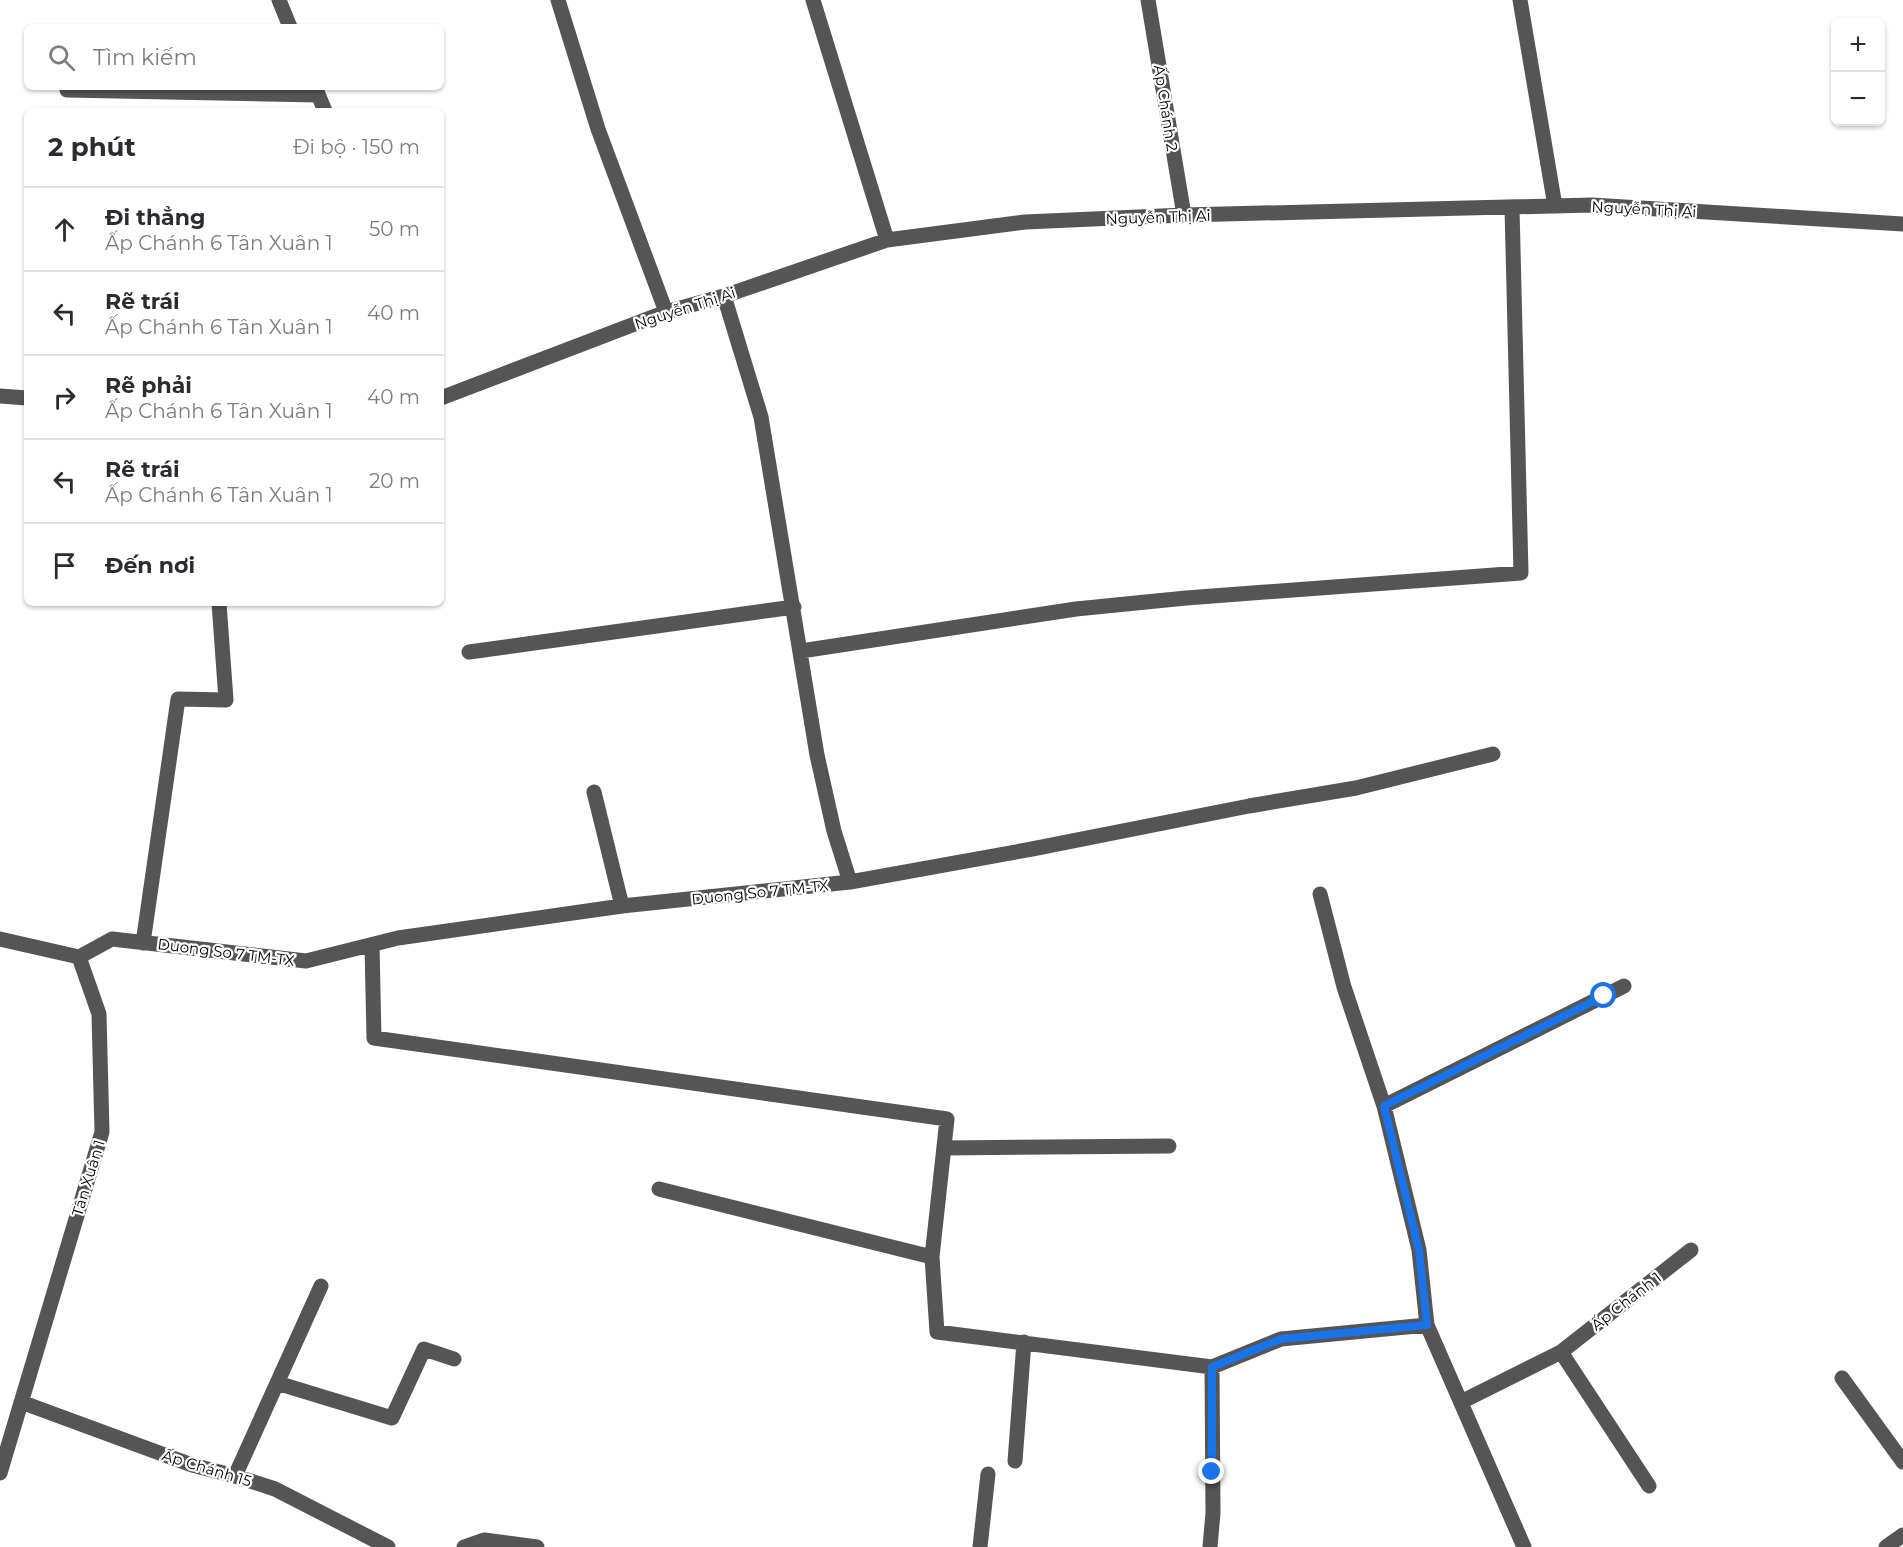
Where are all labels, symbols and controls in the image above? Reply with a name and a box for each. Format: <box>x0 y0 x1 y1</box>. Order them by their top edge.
map controls <box>1831 18 1885 126</box>
button: + <box>1831 18 1885 72</box>
search box <box>24 24 444 90</box>
icon: search <box>45 41 78 74</box>
text: Tìm kiếm <box>93 44 197 71</box>
street label: Ấp Chánh 2 <box>1150 63 1182 153</box>
button: − <box>1831 72 1885 126</box>
text: 2 phút <box>48 131 136 163</box>
text: Đi bộ · 150 m <box>293 135 420 159</box>
street label: Nguyễn Thị Ai <box>1591 197 1697 221</box>
text: Đi thẳng <box>105 204 205 231</box>
street label: Nguyễn Thị Ai <box>1105 206 1211 228</box>
icon: ahead <box>48 213 81 246</box>
text: 50 m <box>369 217 420 241</box>
text: Ấp Chánh 6 Tân Xuân 1 <box>105 231 333 255</box>
street label: Nguyễn Thị Ai <box>632 283 738 333</box>
text: Rẽ trái <box>105 288 180 315</box>
icon: left <box>48 297 81 330</box>
text: 40 m <box>367 301 420 325</box>
text: Ấp Chánh 6 Tân Xuân 1 <box>105 315 333 339</box>
text: Rẽ phải <box>105 372 192 399</box>
icon: right <box>48 381 81 414</box>
text: 40 m <box>367 385 420 409</box>
text: Ấp Chánh 6 Tân Xuân 1 <box>105 399 333 423</box>
text: Rẽ trái <box>105 456 180 483</box>
icon: left <box>48 465 81 498</box>
text: 20 m <box>369 469 420 493</box>
text: Ấp Chánh 6 Tân Xuân 1 <box>105 483 333 507</box>
icon: arrive <box>48 549 81 582</box>
text: Đến nơi <box>105 552 195 579</box>
street label: Duong So 7 TM-TX <box>691 875 830 909</box>
street label: Duong So 7 TM-TX <box>156 934 296 970</box>
route start <box>1590 982 1616 1008</box>
street label: Tân Xuân 1 <box>67 1137 109 1219</box>
street label: Ấp Chánh 1 <box>1587 1268 1665 1334</box>
street label: Ấp Chánh 15 <box>160 1445 254 1491</box>
route end <box>1198 1458 1224 1484</box>

